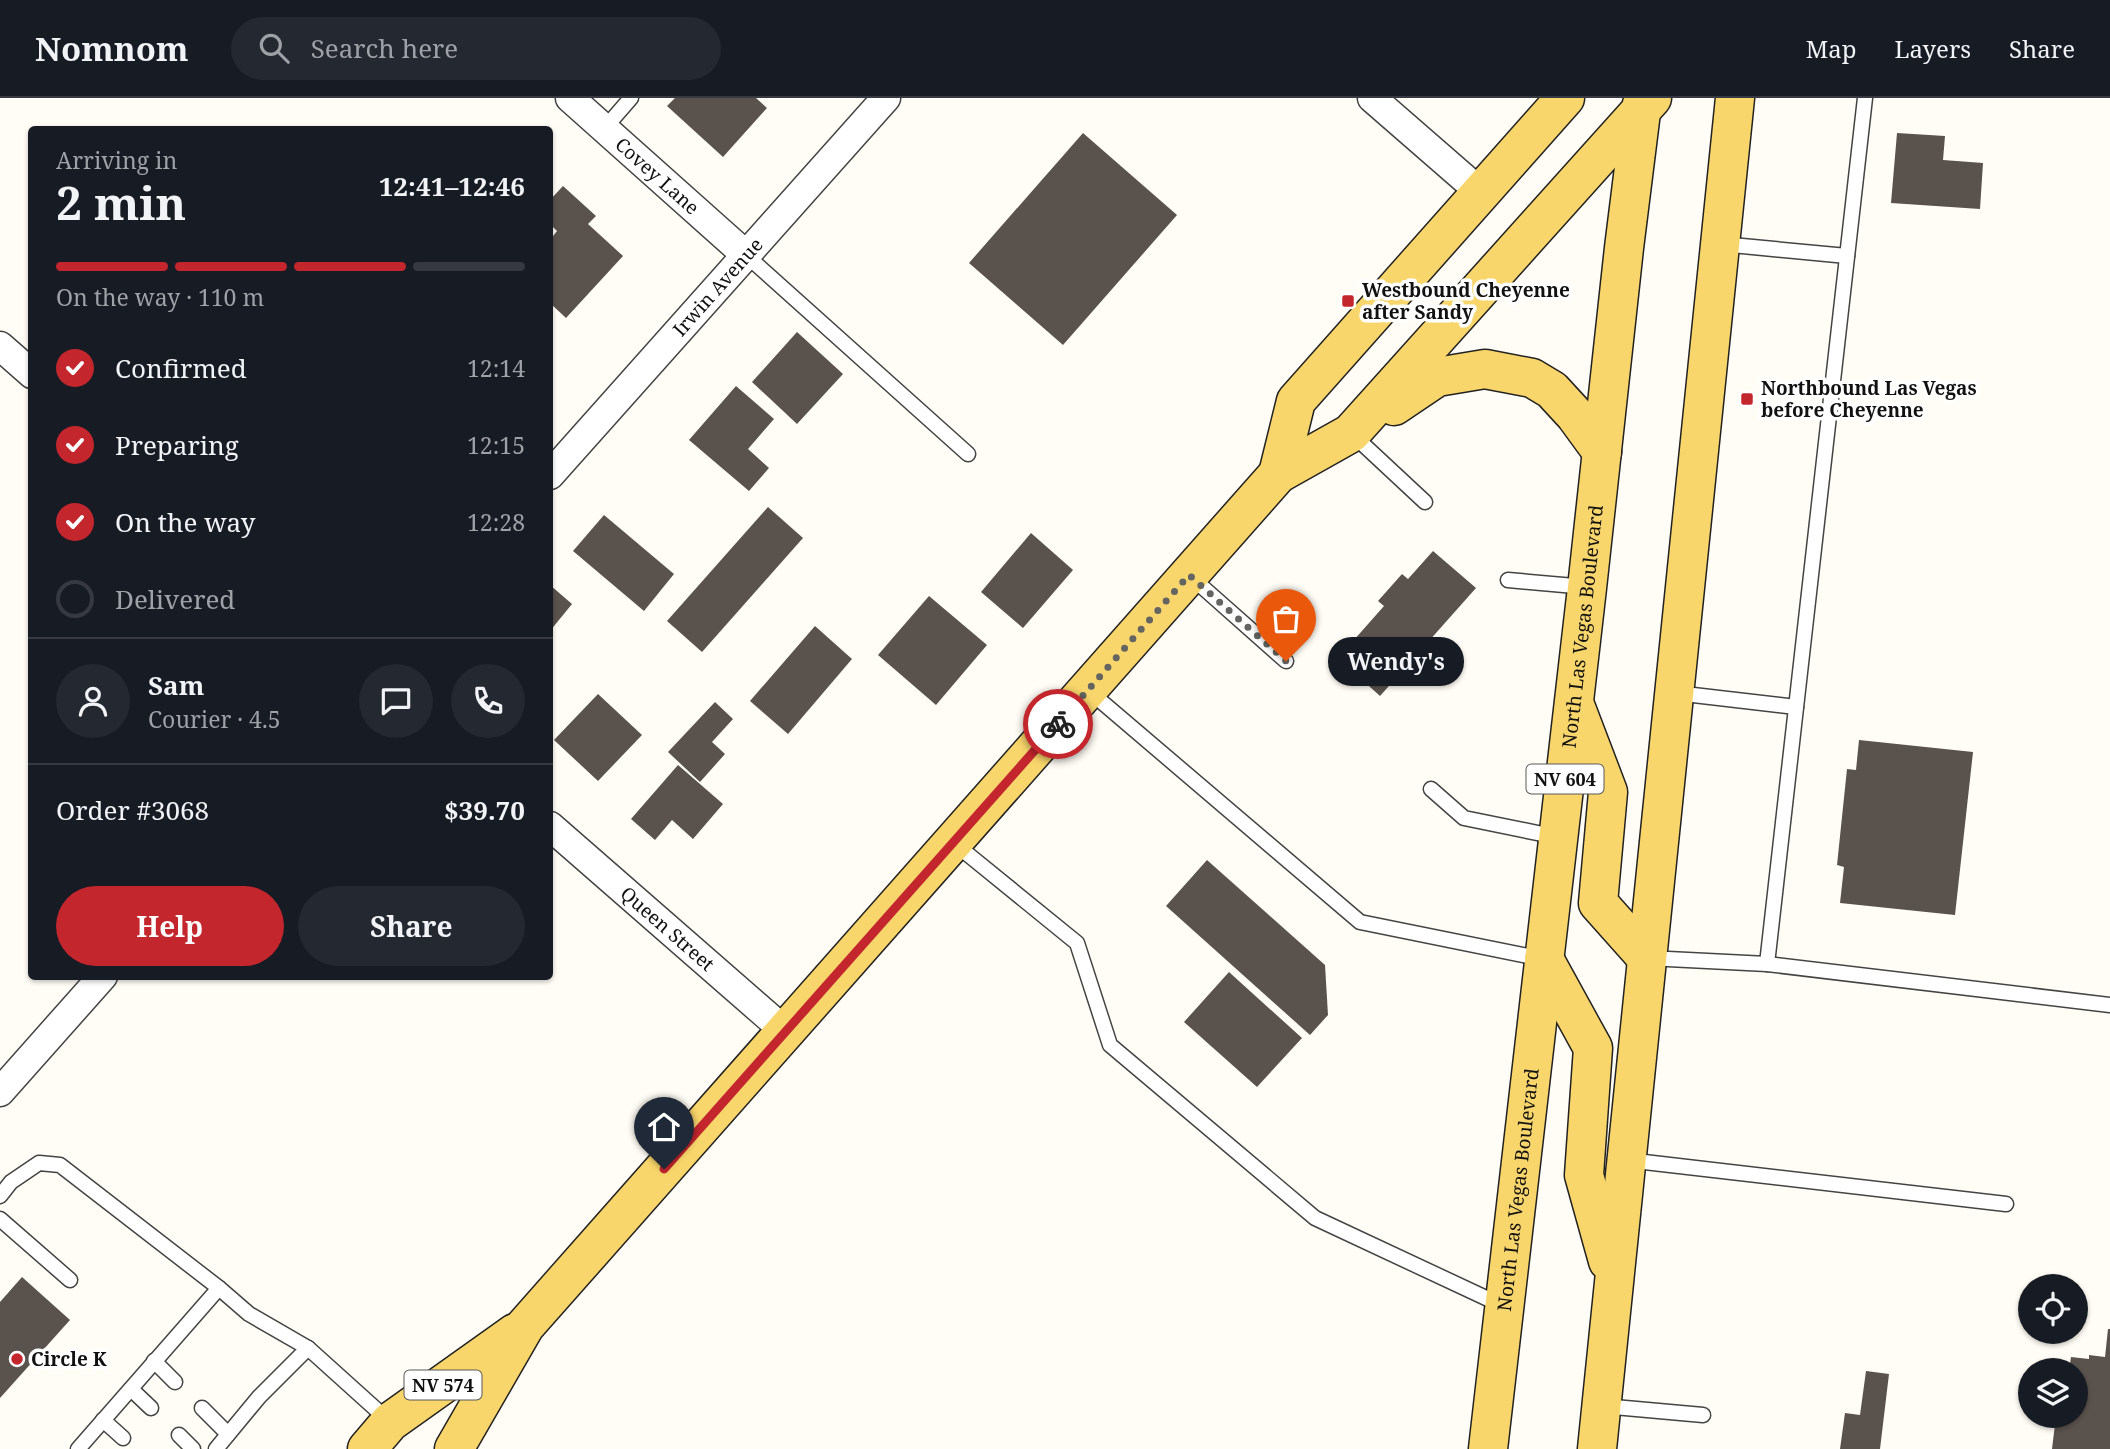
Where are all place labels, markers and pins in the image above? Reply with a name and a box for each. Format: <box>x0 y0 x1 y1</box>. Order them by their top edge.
place label: Westbound Cheyenne after Sandy <box>1362 277 1570 325</box>
marker: Westbound Cheyenne after Sandy <box>1340 293 1356 309</box>
place label: Northbound Las Vegas before Cheyenne <box>1761 375 1977 423</box>
marker: Northbound Las Vegas before Cheyenne <box>1739 391 1755 407</box>
pin <box>1256 589 1316 661</box>
callout: Wendy's <box>1328 636 1464 686</box>
pin <box>634 1097 694 1169</box>
place label: Circle K <box>31 1346 107 1372</box>
marker: Circle K <box>9 1351 25 1367</box>

